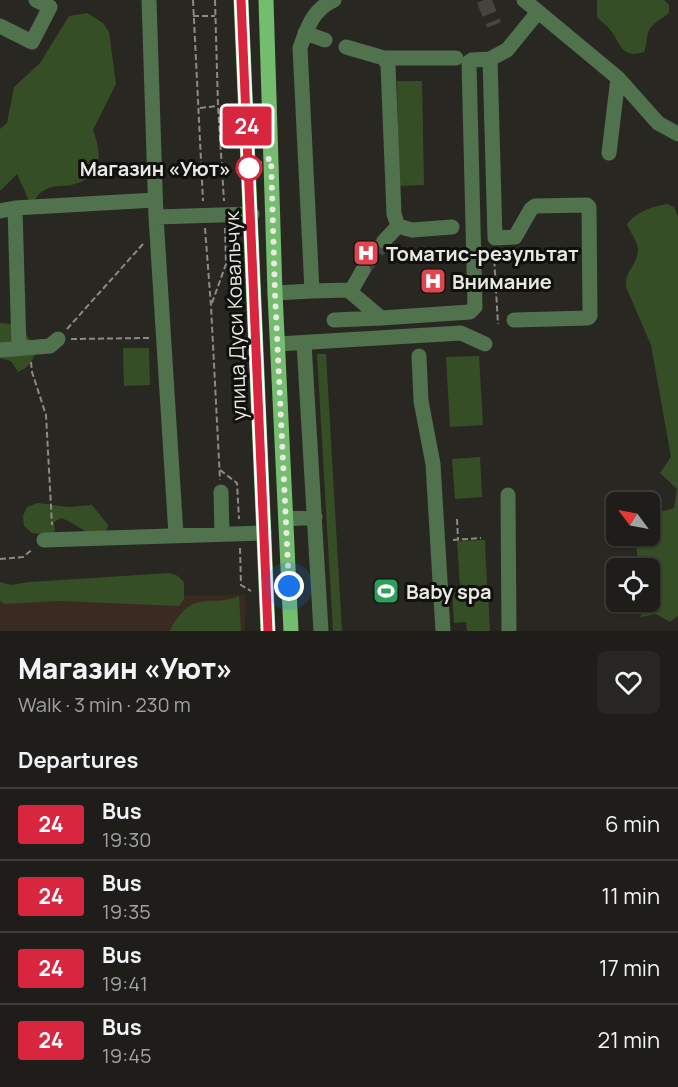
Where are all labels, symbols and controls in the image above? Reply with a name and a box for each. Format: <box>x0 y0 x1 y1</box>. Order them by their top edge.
line badge: 24 <box>220 106 274 146</box>
text: 24 <box>235 112 259 140</box>
place label: Магазин «Уют» <box>80 155 231 182</box>
marker: Магазин «Уют» <box>236 155 262 181</box>
street label: улица Дуси Ковальчук <box>218 210 252 421</box>
hospital icon: Томатис-результат <box>351 238 381 268</box>
place label: Томатис-результат <box>386 240 579 267</box>
hospital icon: Внимание <box>418 266 448 296</box>
place label: Внимание <box>452 268 552 295</box>
north arrow <box>606 492 660 546</box>
map controls <box>606 492 660 612</box>
button: locate <box>606 558 660 612</box>
your location <box>274 571 304 601</box>
sports icon: Baby spa <box>371 576 401 606</box>
place label: Baby spa <box>406 578 492 605</box>
text: Магазин «Уют» <box>18 649 233 687</box>
button: heart <box>597 651 660 714</box>
text: Walk · 3 min · 230 m <box>18 691 191 718</box>
text: Departures <box>18 745 138 775</box>
text: Bus <box>102 796 142 826</box>
text: 6 min <box>605 809 660 839</box>
text: 24 <box>39 810 63 838</box>
text: 19:30 <box>102 826 151 853</box>
text: Bus <box>102 868 142 898</box>
text: 11 min <box>602 881 660 911</box>
text: 24 <box>39 882 63 910</box>
text: 19:35 <box>102 898 151 925</box>
text: Bus <box>102 940 142 970</box>
text: 17 min <box>599 953 660 983</box>
text: 24 <box>39 954 63 982</box>
text: 19:41 <box>102 970 148 997</box>
text: Bus <box>102 1012 142 1042</box>
text: 21 min <box>598 1025 660 1055</box>
text: 24 <box>39 1026 63 1054</box>
text: 19:45 <box>102 1042 152 1069</box>

